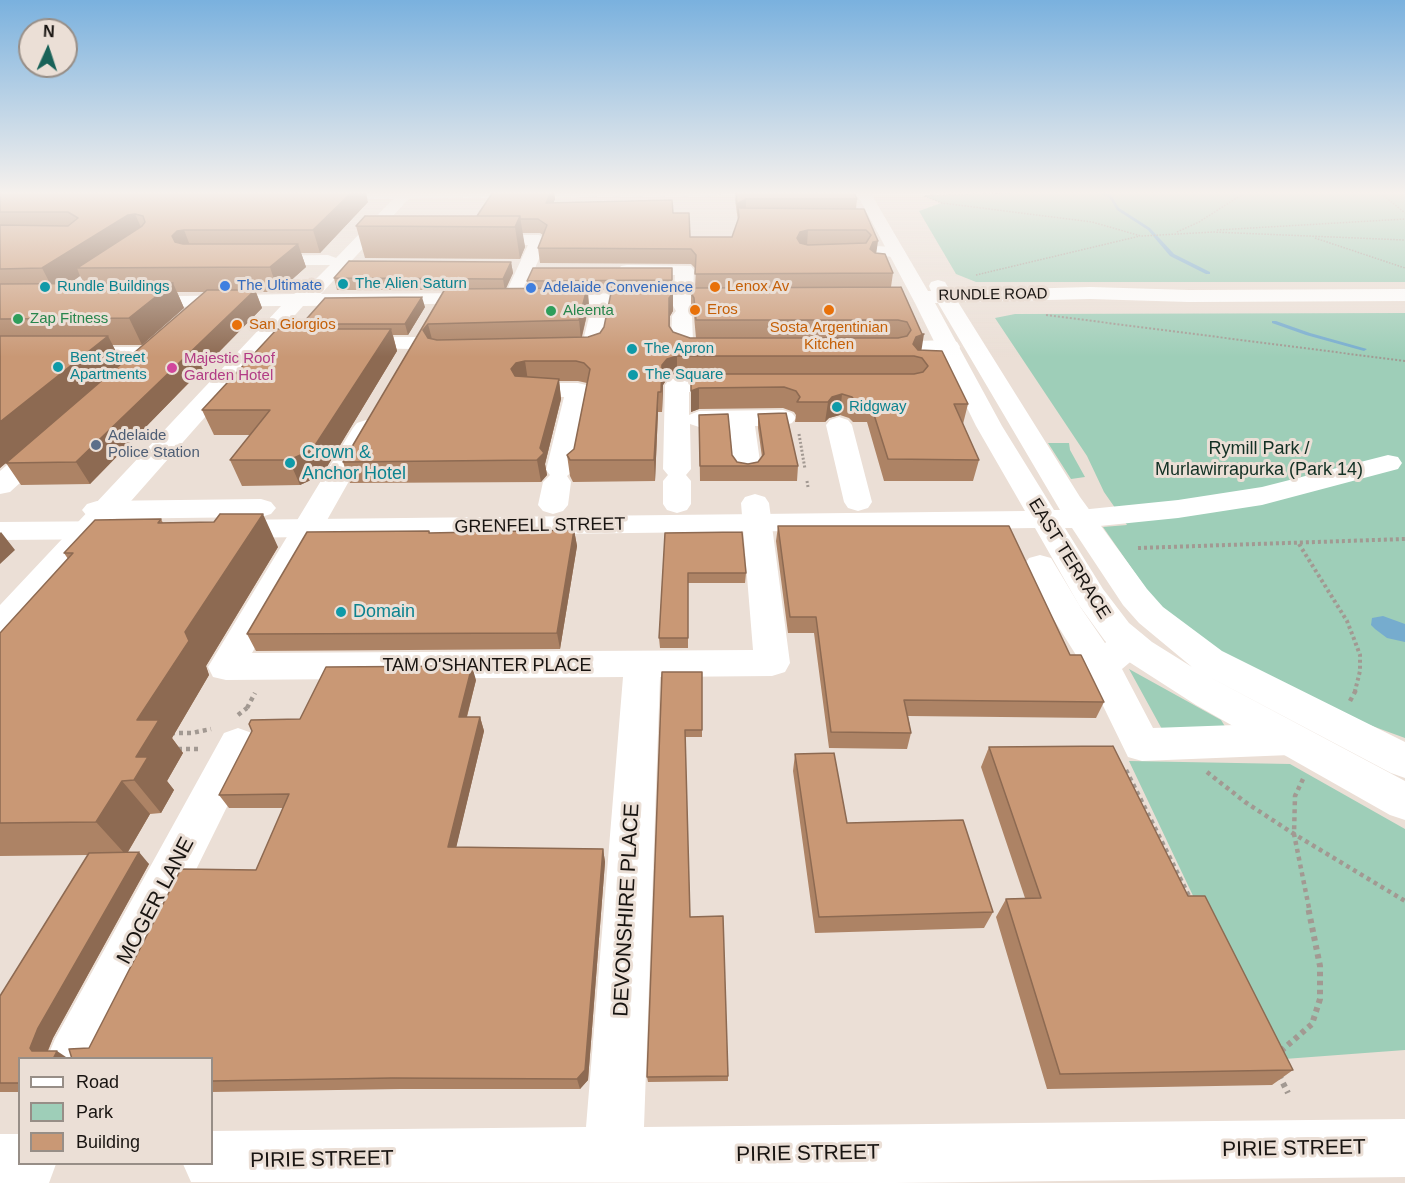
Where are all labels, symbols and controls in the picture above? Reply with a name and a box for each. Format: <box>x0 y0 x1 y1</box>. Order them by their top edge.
north arrow <box>18 18 78 78</box>
text: N <box>43 23 55 40</box>
place label: The Alien Saturn <box>355 275 467 293</box>
place label: The Ultimate <box>237 277 322 295</box>
marker: The Alien Saturn <box>336 277 350 291</box>
place label: Rundle Buildings <box>57 278 170 296</box>
place label: Lenox Av <box>727 278 789 296</box>
marker: The Ultimate <box>218 279 232 293</box>
place label: Adelaide Convenience <box>543 279 693 297</box>
marker: Rundle Buildings <box>38 280 52 294</box>
marker: Lenox Av <box>708 280 722 294</box>
marker: Adelaide Convenience <box>524 281 538 295</box>
street label: RUNDLE ROAD <box>938 285 1048 305</box>
place label: Eros <box>707 301 738 319</box>
place label: Aleenta <box>563 302 614 320</box>
marker: Eros <box>688 303 702 317</box>
marker: Sosta Argentinian Kitchen <box>822 303 836 317</box>
marker: Aleenta <box>544 304 558 318</box>
place label: Zap Fitness <box>30 310 108 328</box>
marker: Zap Fitness <box>11 312 25 326</box>
place label: San Giorgios <box>249 316 336 334</box>
marker: San Giorgios <box>230 318 244 332</box>
place label: Sosta Argentinian Kitchen <box>770 319 888 354</box>
place label: The Apron <box>644 340 714 358</box>
marker: The Apron <box>625 342 639 356</box>
place label: Bent Street Apartments <box>70 349 147 384</box>
place label: Majestic Roof Garden Hotel <box>184 350 275 385</box>
marker: Bent Street Apartments <box>51 360 65 374</box>
marker: Majestic Roof Garden Hotel <box>165 361 179 375</box>
place label: The Square <box>645 366 723 384</box>
marker: The Square <box>626 368 640 382</box>
place label: Ridgway <box>849 398 907 416</box>
marker: Ridgway <box>830 400 844 414</box>
place label: Adelaide Police Station <box>108 427 200 462</box>
marker: Adelaide Police Station <box>89 438 103 452</box>
park label: Rymill Park / Murlawirrapurka (Park 14) <box>1155 438 1363 480</box>
place label: Crown & Anchor Hotel <box>302 442 406 484</box>
marker: Crown & Anchor Hotel <box>283 456 297 470</box>
street label: EAST TERRACE <box>1023 495 1115 623</box>
street label: GRENFELL STREET <box>454 514 626 538</box>
place label: Domain <box>353 601 415 623</box>
marker: Domain <box>334 605 348 619</box>
street label: TAM O'SHANTER PLACE <box>382 655 592 677</box>
street label: DEVONSHIRE PLACE <box>609 803 645 1017</box>
street label: MOGER LANE <box>112 833 200 969</box>
legend <box>18 1057 213 1165</box>
text: Road <box>76 1072 119 1092</box>
text: Park <box>76 1102 113 1122</box>
text: Building <box>76 1132 140 1152</box>
street label: PIRIE STREET <box>1222 1135 1366 1163</box>
street label: PIRIE STREET <box>736 1140 880 1168</box>
street label: PIRIE STREET <box>250 1146 394 1174</box>

